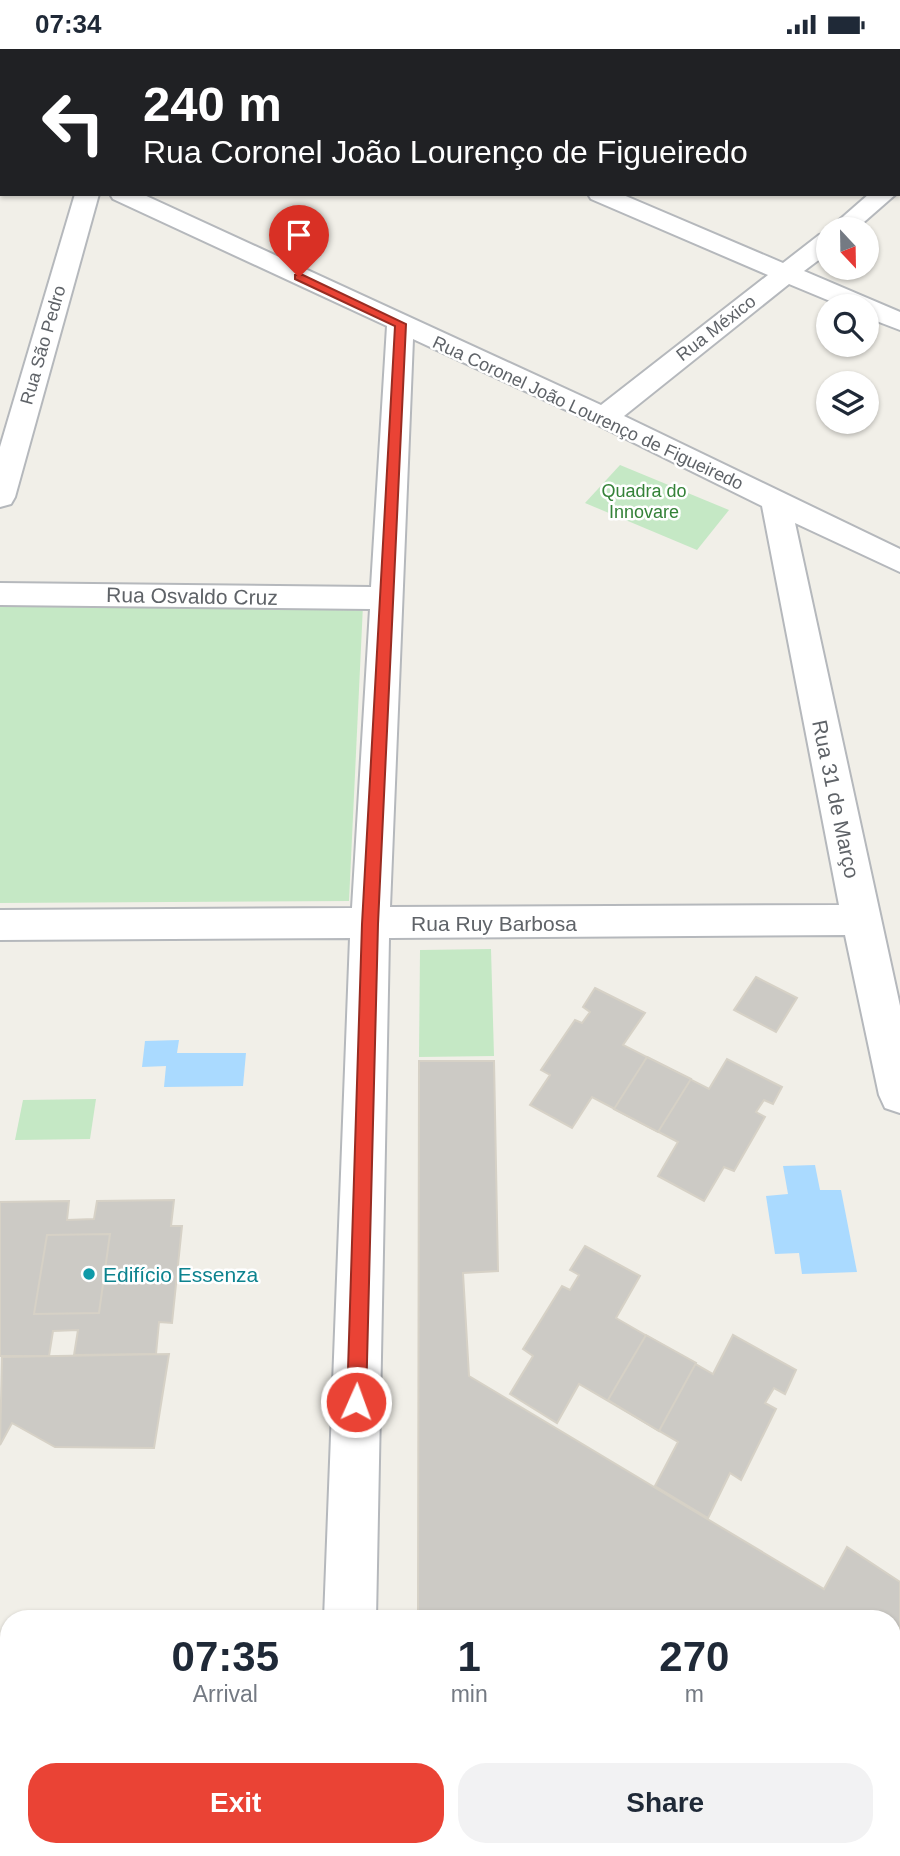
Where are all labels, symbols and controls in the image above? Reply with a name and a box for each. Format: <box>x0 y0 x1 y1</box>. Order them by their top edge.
text: 07:34 <box>35 9 102 39</box>
icon: left <box>28 77 119 168</box>
text: 240 m <box>143 77 282 131</box>
text: Rua Coronel João Lourenço de Figueiredo <box>143 134 748 170</box>
pin <box>269 205 329 277</box>
icon: arrive <box>280 216 318 254</box>
north arrow <box>816 217 878 280</box>
map controls <box>816 217 879 434</box>
street label: Rua São Pedro <box>16 283 70 407</box>
street label: Rua México <box>672 291 760 365</box>
button: search <box>816 294 879 357</box>
street label: Rua Coronel João Lourenço de Figueiredo <box>430 332 746 494</box>
button: layers <box>816 371 879 434</box>
park label: Quadra do Innovare <box>601 481 687 522</box>
street label: Rua Osvaldo Cruz <box>106 583 278 609</box>
street label: Rua 31 de Março <box>808 718 864 880</box>
street label: Rua Ruy Barbosa <box>411 912 577 935</box>
place label: Edifício Essenza <box>103 1263 259 1286</box>
marker: Edifício Essenza <box>81 1266 97 1282</box>
position arrow <box>319 1365 393 1439</box>
text: 07:35 <box>172 1633 279 1680</box>
text: 1 <box>457 1633 481 1680</box>
text: 270 <box>659 1633 729 1680</box>
text: Arrival <box>193 1681 258 1707</box>
text: min <box>451 1681 488 1707</box>
text: m <box>685 1681 704 1707</box>
button: Exit <box>28 1763 444 1843</box>
button: Share <box>458 1763 873 1843</box>

